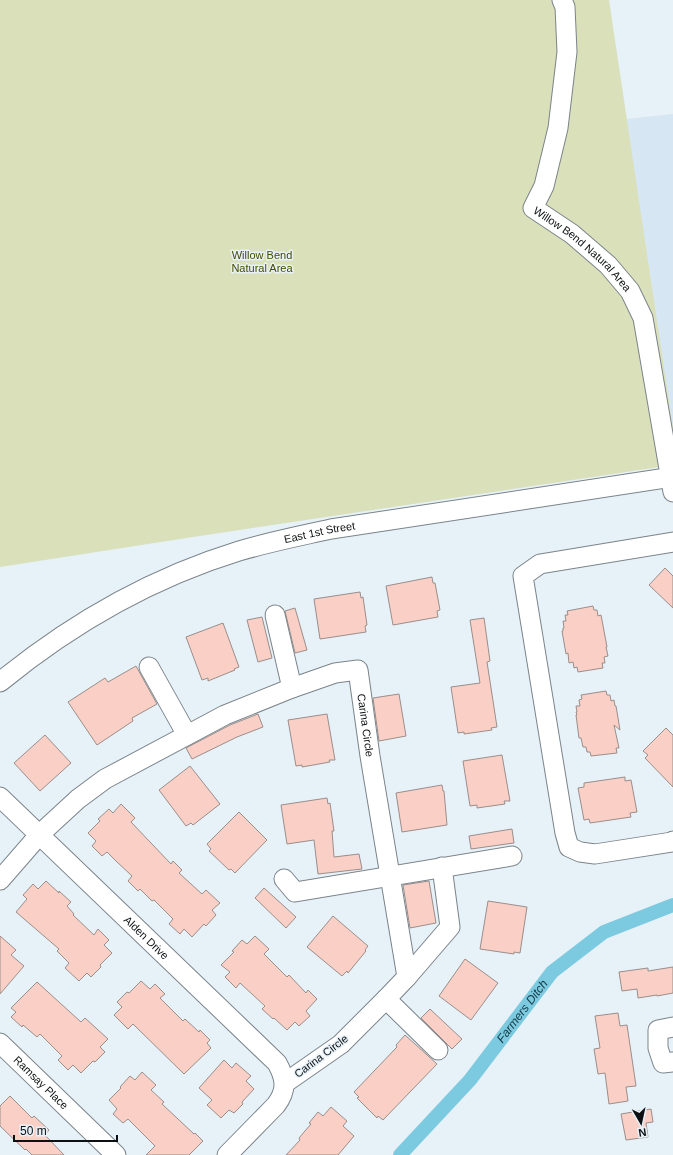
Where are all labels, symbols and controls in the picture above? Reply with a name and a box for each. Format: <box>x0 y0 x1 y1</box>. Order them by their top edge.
street label: Willow Bend Natural Area <box>531 204 634 294</box>
park label: Willow Bend Natural Area <box>231 249 293 274</box>
street label: East 1st Street <box>283 519 356 545</box>
street label: Carina Circle <box>355 693 376 758</box>
street label: Alden Drive <box>122 914 171 962</box>
water label: Farmers Ditch <box>494 977 551 1045</box>
street label: Carina Circle <box>292 1032 350 1080</box>
street label: Ramsay Place <box>11 1054 71 1112</box>
north arrow <box>621 1103 661 1143</box>
scale bar <box>14 1117 117 1143</box>
text: 50 m <box>20 1124 47 1138</box>
text: N <box>638 1126 647 1139</box>

